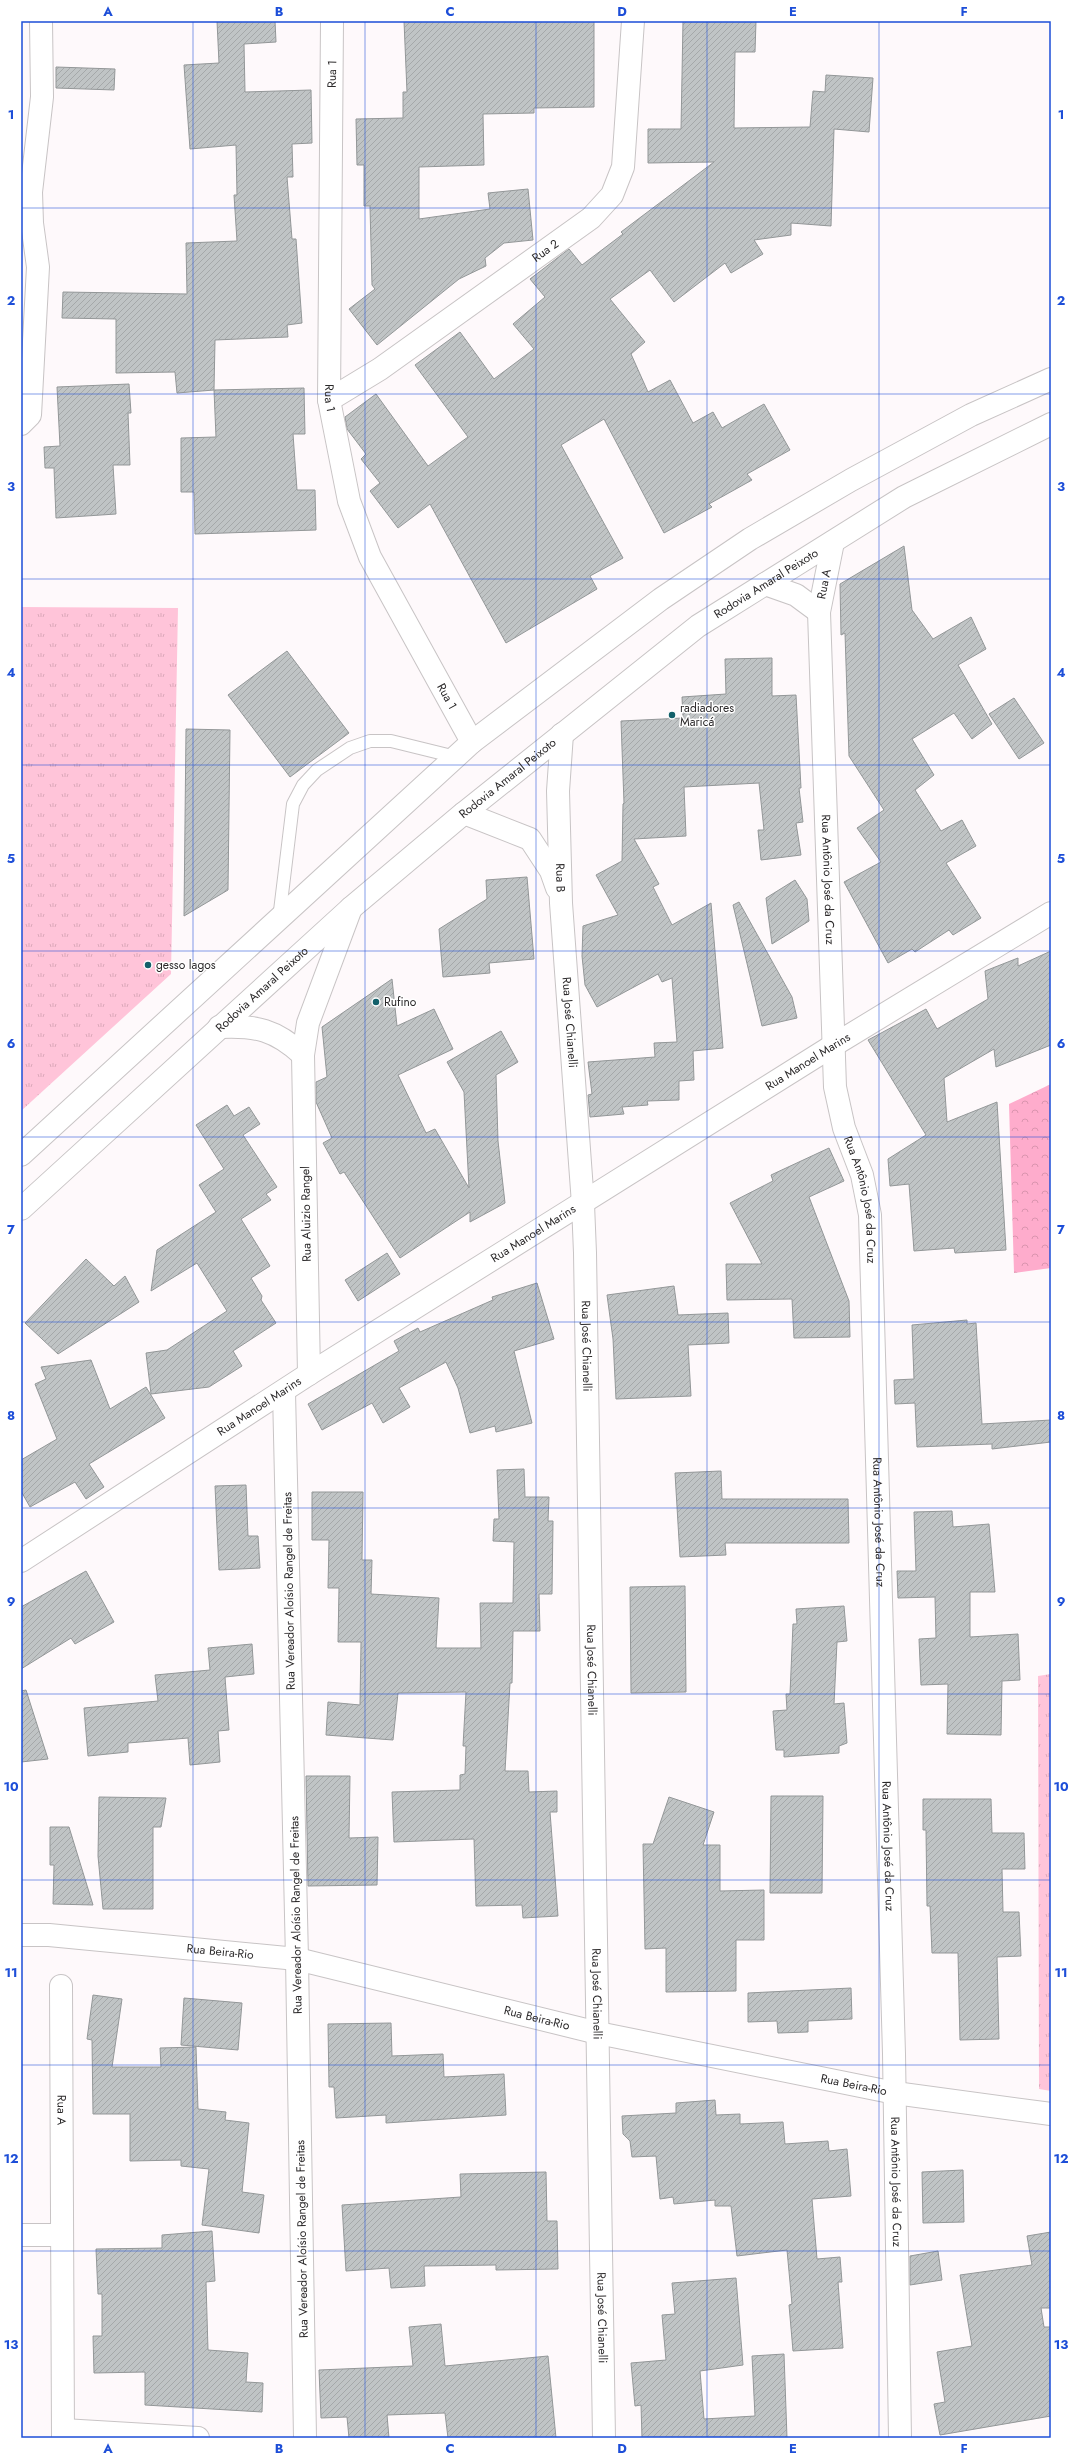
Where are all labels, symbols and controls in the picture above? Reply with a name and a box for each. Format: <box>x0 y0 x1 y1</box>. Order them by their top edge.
text: A <box>102 2 113 21</box>
text: B <box>275 2 284 21</box>
text: C <box>445 2 455 21</box>
text: D <box>617 2 627 21</box>
text: E <box>789 2 797 21</box>
text: F <box>960 2 968 21</box>
street label: Rua 1 <box>323 60 341 88</box>
text: 1 <box>8 105 14 124</box>
text: 1 <box>1058 105 1064 124</box>
street label: Rua 2 <box>528 235 563 267</box>
text: 2 <box>7 291 15 310</box>
text: 2 <box>1057 291 1065 310</box>
street label: Rua 1 <box>320 384 340 413</box>
text: 3 <box>7 477 15 496</box>
text: 3 <box>1057 477 1065 496</box>
street label: Rodovia Amaral Peixoto <box>710 544 822 623</box>
street label: Rua A <box>812 567 836 601</box>
text: 4 <box>6 663 16 682</box>
text: 4 <box>1056 663 1066 682</box>
street label: Rua 1 <box>432 680 461 713</box>
place label: radiadores Maricá <box>680 699 734 731</box>
marker: radiadores Maricá <box>667 710 677 720</box>
street label: Rodovia Amaral Peixoto <box>455 733 560 823</box>
street label: Rua Antônio José da Cruz <box>817 814 839 945</box>
text: 5 <box>7 849 15 868</box>
text: 5 <box>1057 849 1065 868</box>
street label: Rua B <box>551 863 570 893</box>
street label: Rodovia Amaral Peixoto <box>211 942 313 1036</box>
place label: gesso lagos <box>156 956 216 974</box>
marker: gesso lagos <box>143 960 153 970</box>
street label: Rua José Chianelli <box>557 976 582 1069</box>
place label: Rufino <box>384 993 417 1011</box>
marker: Rufino <box>371 997 381 1007</box>
street label: Rua Manoel Marins <box>762 1028 854 1095</box>
text: 6 <box>7 1034 16 1053</box>
text: 6 <box>1057 1034 1066 1053</box>
street label: Rua Antônio José da Cruz <box>839 1133 880 1264</box>
street label: Rua Aluizio Rangel <box>296 1166 316 1262</box>
street label: Rua Manoel Marins <box>487 1200 579 1267</box>
text: 7 <box>7 1220 15 1239</box>
text: 7 <box>1057 1220 1065 1239</box>
street label: Rua José Chianelli <box>577 1300 596 1392</box>
street label: Rua Manoel Marins <box>213 1372 305 1440</box>
text: 8 <box>7 1406 15 1425</box>
text: 8 <box>1057 1406 1065 1425</box>
street label: Rua Antônio José da Cruz <box>868 1457 890 1588</box>
street label: Rua Vereador Aloísio Rangel de Freitas <box>278 1492 300 1690</box>
text: 9 <box>7 1592 16 1611</box>
text: 9 <box>1057 1592 1066 1611</box>
street label: Rua José Chianelli <box>582 1624 601 1716</box>
text: 10 <box>3 1777 19 1796</box>
text: 10 <box>1053 1777 1069 1796</box>
street label: Rua Antônio José da Cruz <box>877 1781 899 1912</box>
street label: Rua Vereador Aloísio Rangel de Freitas <box>285 1816 307 2014</box>
street label: Rua Beira-Rio <box>186 1939 255 1964</box>
street label: Rua José Chianelli <box>587 1948 607 2040</box>
text: 11 <box>4 1963 18 1982</box>
text: 11 <box>1054 1963 1068 1982</box>
street label: Rua Beira-Rio <box>502 2001 572 2035</box>
street label: Rua Beira-Rio <box>819 2069 889 2100</box>
street label: Rua A <box>52 2095 71 2125</box>
street label: Rua Antônio José da Cruz <box>886 2117 906 2248</box>
street label: Rua Vereador Aloísio Rangel de Freitas <box>291 2140 313 2338</box>
text: 12 <box>3 2149 19 2168</box>
text: 12 <box>1053 2149 1069 2168</box>
street label: Rua José Chianelli <box>592 2272 612 2364</box>
text: 13 <box>4 2335 18 2354</box>
text: 13 <box>1054 2335 1068 2354</box>
text: A <box>102 2439 113 2458</box>
text: B <box>275 2439 284 2458</box>
text: C <box>445 2439 455 2458</box>
text: D <box>617 2439 627 2458</box>
text: E <box>789 2439 797 2458</box>
text: F <box>960 2439 968 2458</box>

